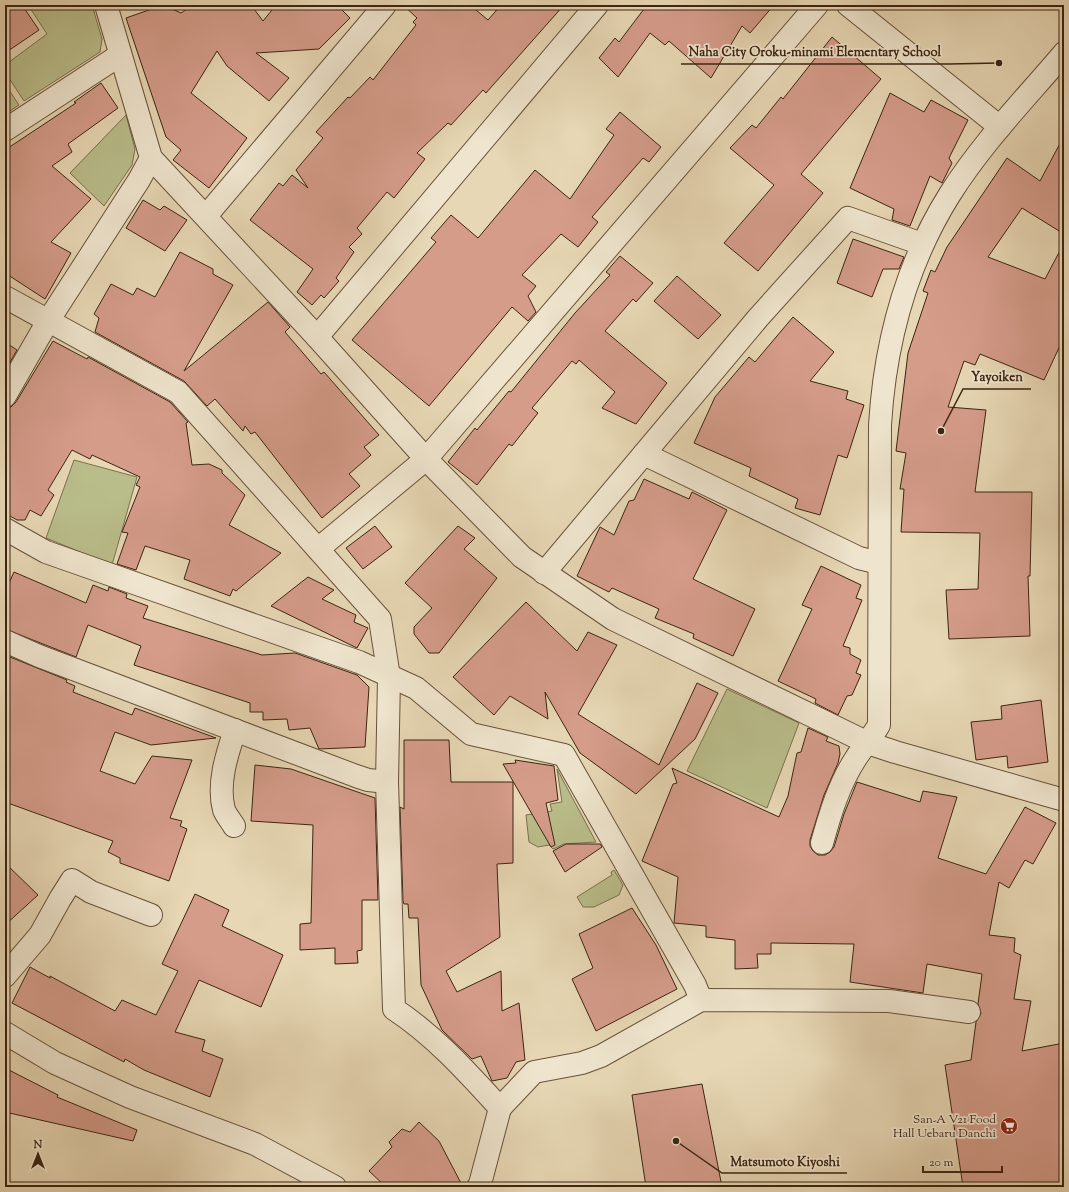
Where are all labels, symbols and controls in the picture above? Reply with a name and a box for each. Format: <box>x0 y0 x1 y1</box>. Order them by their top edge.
callout: Naha City Oroku-minami Elementary School <box>681 39 949 64</box>
text: Naha City Oroku-minami Elementary School <box>689 44 941 62</box>
callout: Yayoiken <box>963 364 1031 389</box>
text: Yayoiken <box>971 369 1023 387</box>
place label: San-A V21 Food Hall Uebaru Danchi <box>893 1111 997 1143</box>
supermarket icon: San-A V21 Food Hall Uebaru Danchi <box>999 1116 1019 1136</box>
north arrow <box>18 1134 58 1174</box>
text: N <box>33 1137 43 1153</box>
callout: Matsumoto Kiyoshi <box>722 1148 847 1173</box>
scale bar <box>923 1148 1002 1174</box>
text: Matsumoto Kiyoshi <box>730 1154 840 1172</box>
text: 20 m <box>929 1154 954 1172</box>

